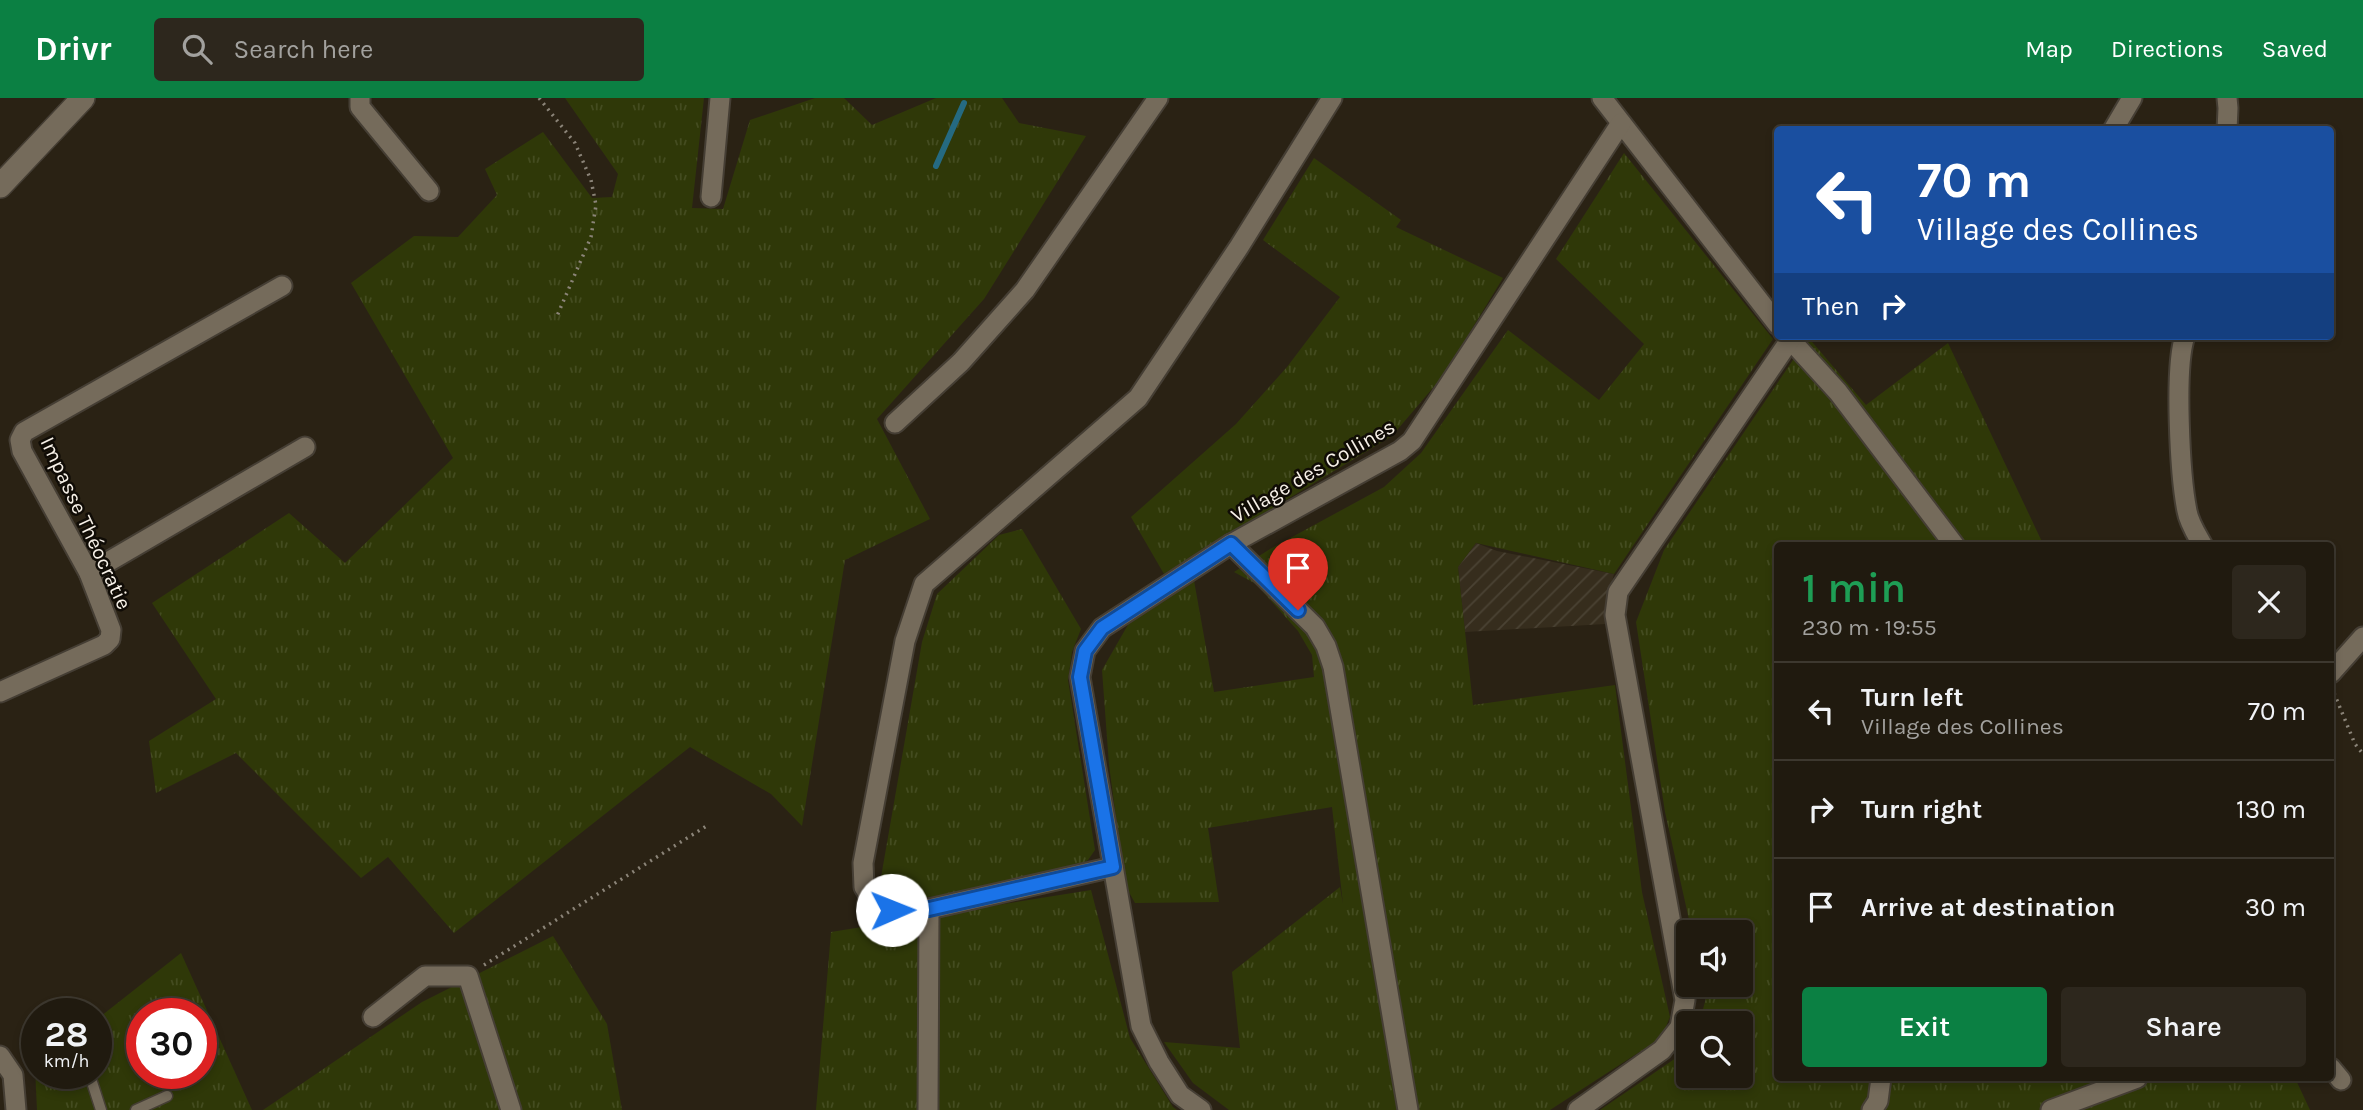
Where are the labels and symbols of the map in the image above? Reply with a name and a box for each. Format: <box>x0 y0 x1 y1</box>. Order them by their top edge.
street label: Village des Collines <box>1227 414 1399 528</box>
street label: Impasse Théocratie <box>35 433 137 613</box>
pin <box>1268 538 1328 610</box>
position arrow <box>855 873 929 947</box>
speed limit sign: 30 <box>126 998 217 1089</box>

